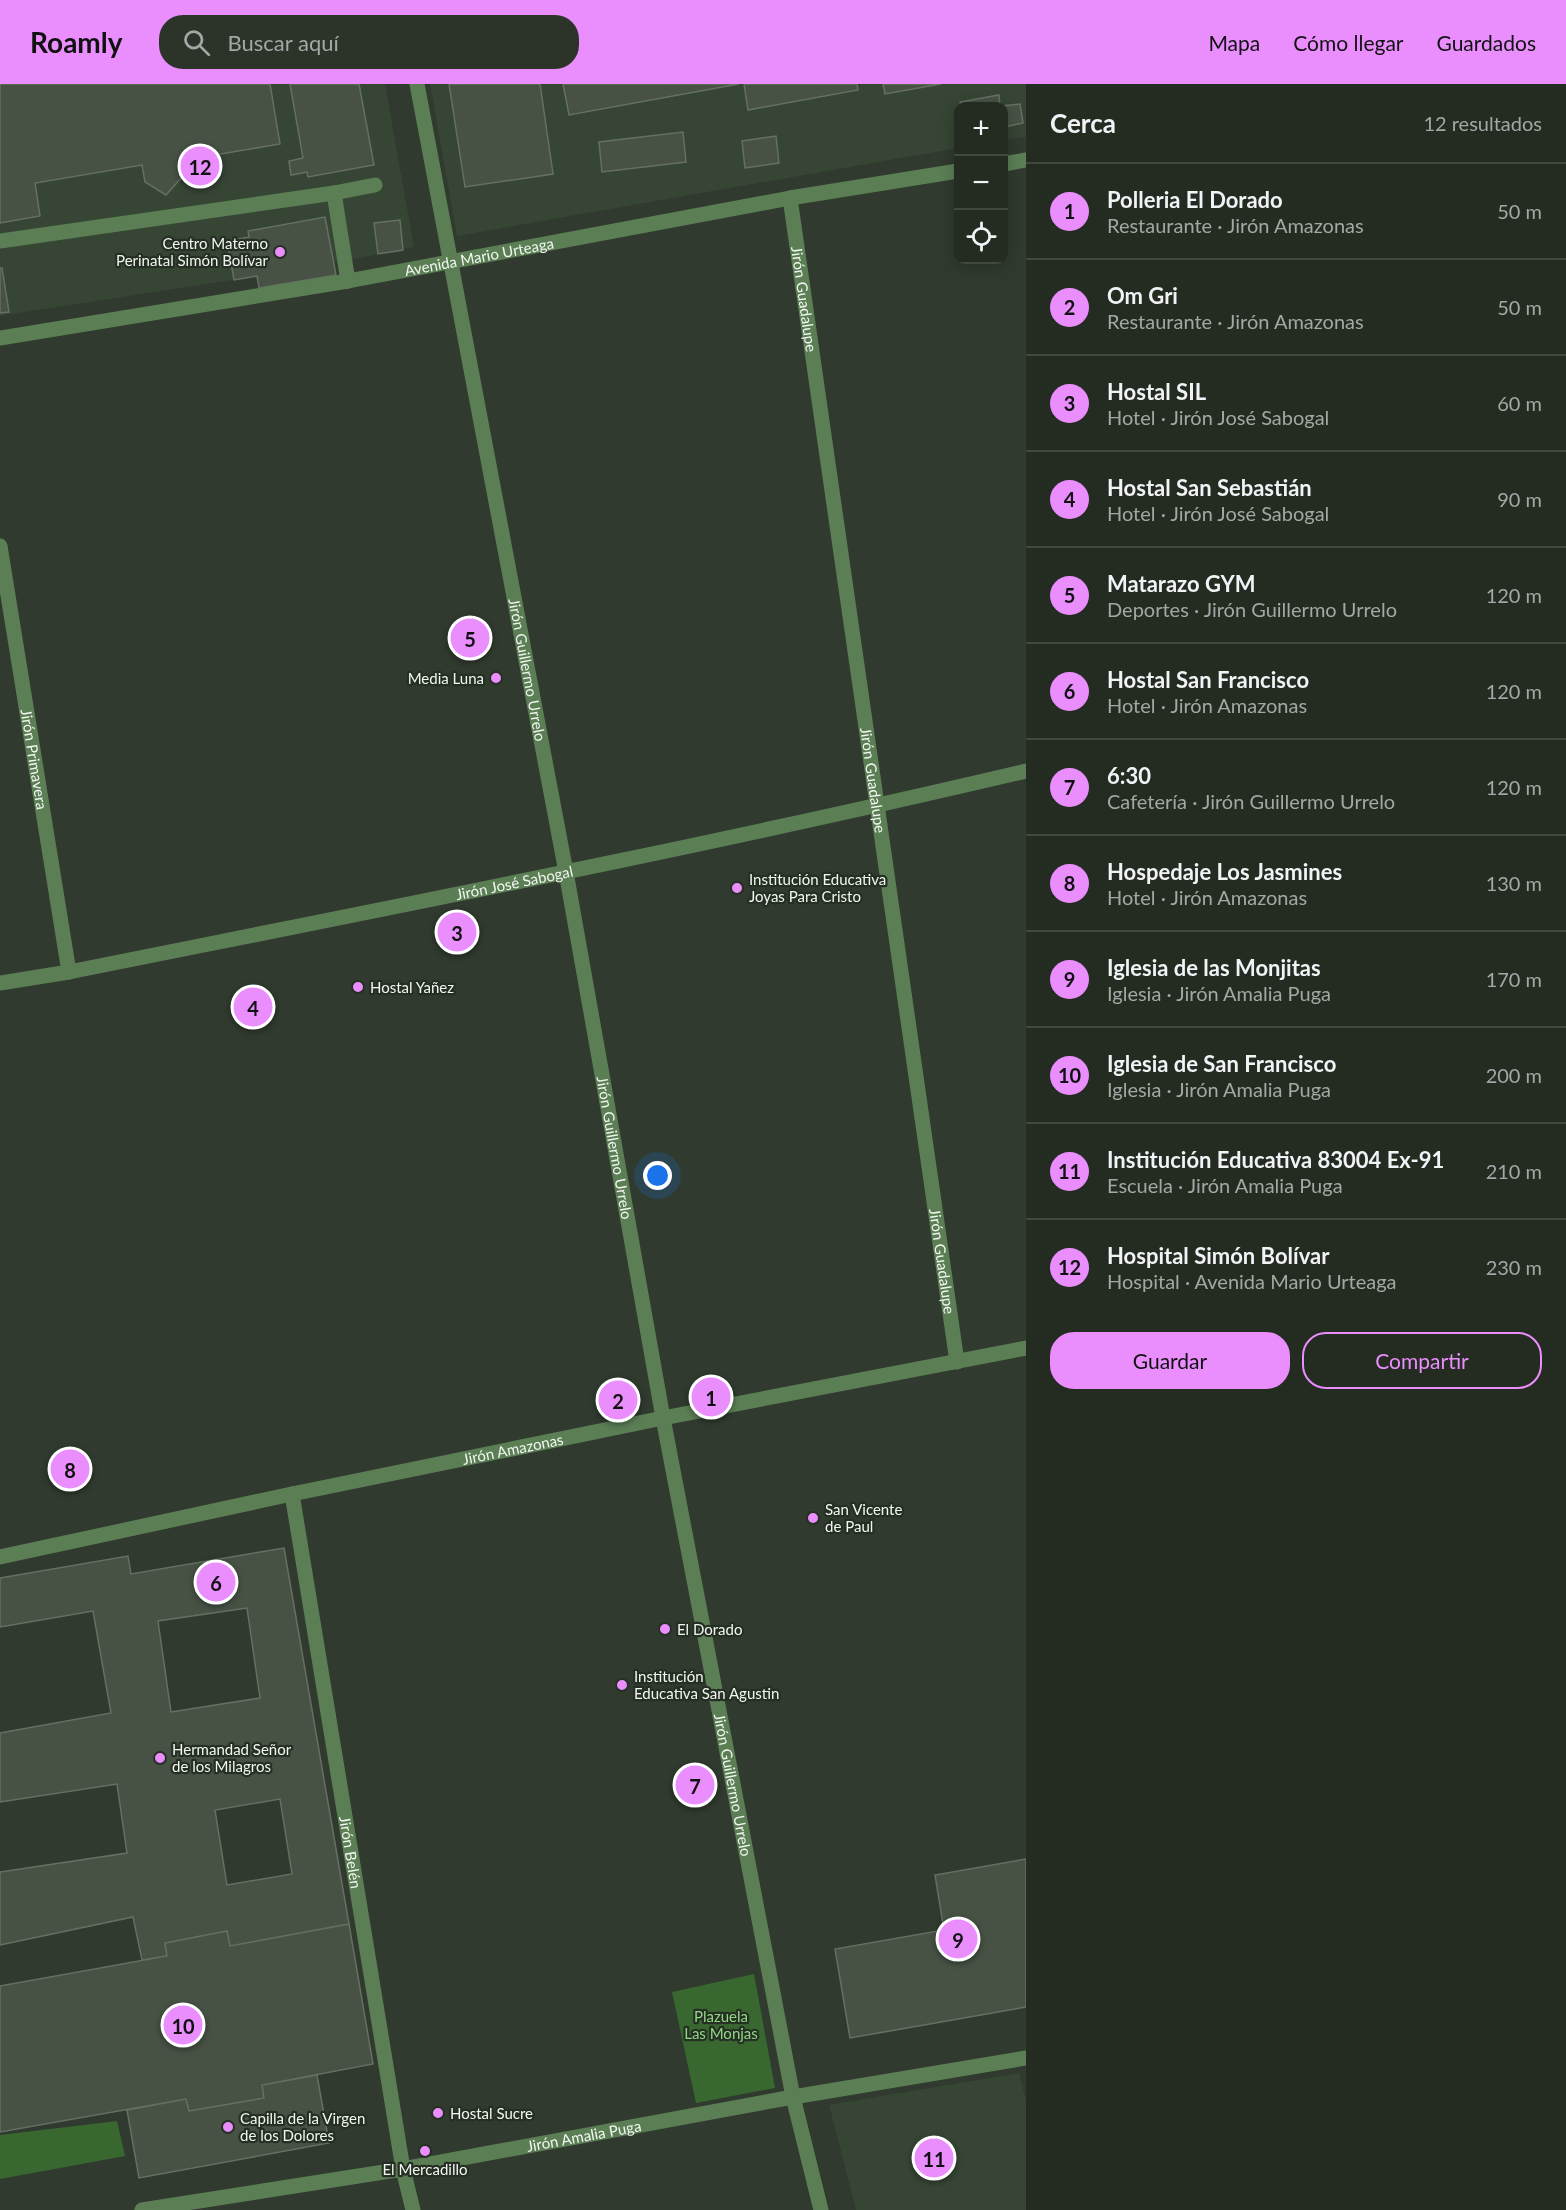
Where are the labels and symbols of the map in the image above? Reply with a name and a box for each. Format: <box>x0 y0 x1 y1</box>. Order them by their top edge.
pin: 12 <box>180 144 220 188</box>
place label: Centro Materno Perinatal Simón Bolívar <box>116 234 269 269</box>
street label: Avenida Mario Urteaga <box>403 234 555 279</box>
marker: Centro Materno Perinatal Simón Bolívar <box>273 245 287 259</box>
street label: Jirón Guadalupe <box>788 245 821 353</box>
street label: Jirón Guillermo Urrelo <box>505 597 550 743</box>
pin: 5 <box>450 616 490 660</box>
place label: Media Luna <box>408 669 484 687</box>
marker: Media Luna <box>489 671 503 685</box>
street label: Jirón Primavera <box>18 708 52 811</box>
street label: Jirón Guadalupe <box>857 726 890 834</box>
street label: Jirón José Sabogal <box>454 862 574 903</box>
place label: Institución Educativa Joyas Para Cristo <box>749 870 886 905</box>
marker: Institución Educativa Joyas Para Cristo <box>730 881 744 895</box>
pin: 3 <box>438 910 476 954</box>
place label: Hostal Yañez <box>370 978 454 996</box>
marker: Hostal Yañez <box>351 980 365 994</box>
pin: 4 <box>234 984 272 1030</box>
street label: Jirón Guillermo Urrelo <box>593 1075 637 1221</box>
your location <box>643 1161 672 1190</box>
street label: Jirón Guadalupe <box>926 1207 959 1315</box>
pin: 1 <box>692 1374 730 1420</box>
pin: 2 <box>598 1378 638 1422</box>
street label: Jirón Amazonas <box>461 1430 565 1468</box>
pin: 8 <box>50 1446 90 1492</box>
place label: San Vicente de Paul <box>825 1500 902 1535</box>
marker: San Vicente de Paul <box>806 1511 820 1525</box>
pin: 6 <box>196 1560 236 1604</box>
place label: El Dorado <box>677 1620 742 1638</box>
marker: El Dorado <box>658 1622 672 1636</box>
place label: Institución Educativa San Agustin <box>634 1667 779 1702</box>
marker: Institución Educativa San Agustin <box>615 1678 629 1692</box>
street label: Jirón Guillermo Urrelo <box>711 1712 756 1858</box>
place label: Hermandad Señor de los Milagros <box>172 1740 292 1775</box>
marker: Hermandad Señor de los Milagros <box>153 1751 167 1765</box>
pin: 7 <box>676 1762 714 1808</box>
street label: Jirón Belén <box>336 1815 366 1890</box>
pin: 9 <box>938 1916 978 1962</box>
pin: 10 <box>164 2002 202 2048</box>
park label: Plazuela Las Monjas <box>684 2007 758 2042</box>
place label: Hostal Sucre <box>450 2104 533 2122</box>
marker: Hostal Sucre <box>431 2106 445 2120</box>
place label: Capilla de la Virgen de los Dolores <box>240 2109 365 2144</box>
street label: Jirón Amalia Puga <box>525 2116 643 2155</box>
marker: Capilla de la Virgen de los Dolores <box>221 2120 235 2134</box>
pin: 11 <box>914 2136 954 2180</box>
marker: El Mercadillo <box>418 2144 432 2158</box>
place label: El Mercadillo <box>383 2160 467 2178</box>

